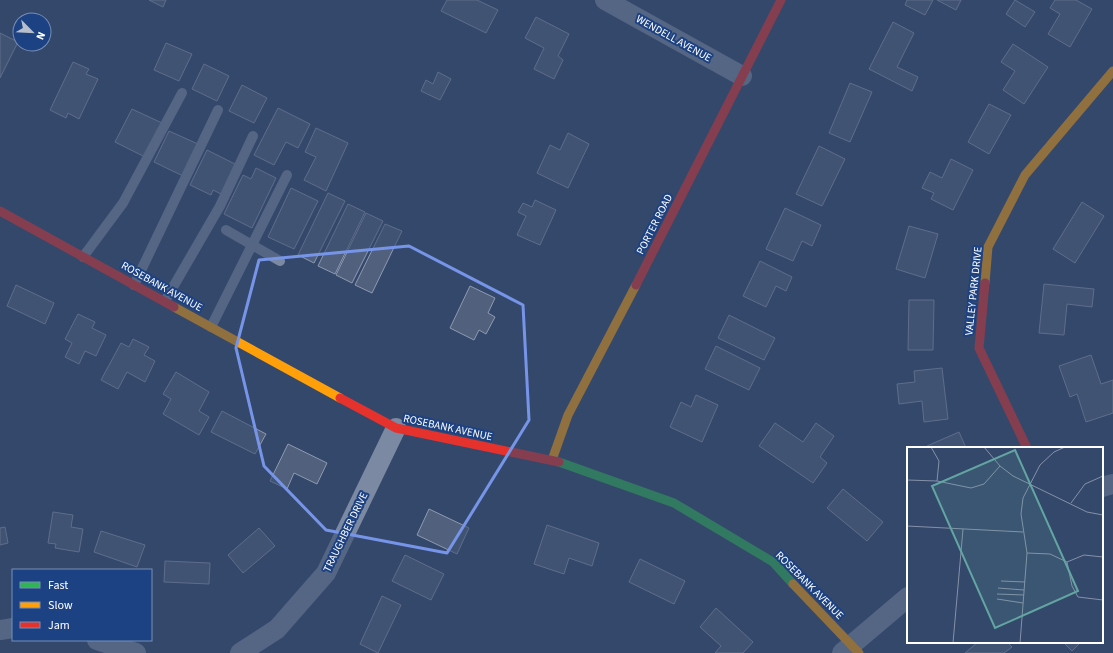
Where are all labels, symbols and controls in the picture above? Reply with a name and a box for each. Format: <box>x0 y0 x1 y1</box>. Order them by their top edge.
street label: WENDELL AVENUE <box>633 11 714 66</box>
north arrow <box>12 12 52 52</box>
text: N <box>32 29 49 42</box>
street label: PORTER ROAD <box>633 191 676 257</box>
street label: VALLEY PARK DRIVE <box>961 246 986 336</box>
street label: ROSEBANK AVENUE <box>118 258 205 315</box>
street label: ROSEBANK AVENUE <box>402 411 494 444</box>
inset map <box>907 447 1103 643</box>
street label: TRAUGHBER DRIVE <box>320 490 371 575</box>
street label: ROSEBANK AVENUE <box>772 548 847 623</box>
legend <box>12 569 152 641</box>
text: Fast <box>48 577 68 594</box>
text: Slow <box>48 597 73 614</box>
text: Jam <box>48 617 70 634</box>

